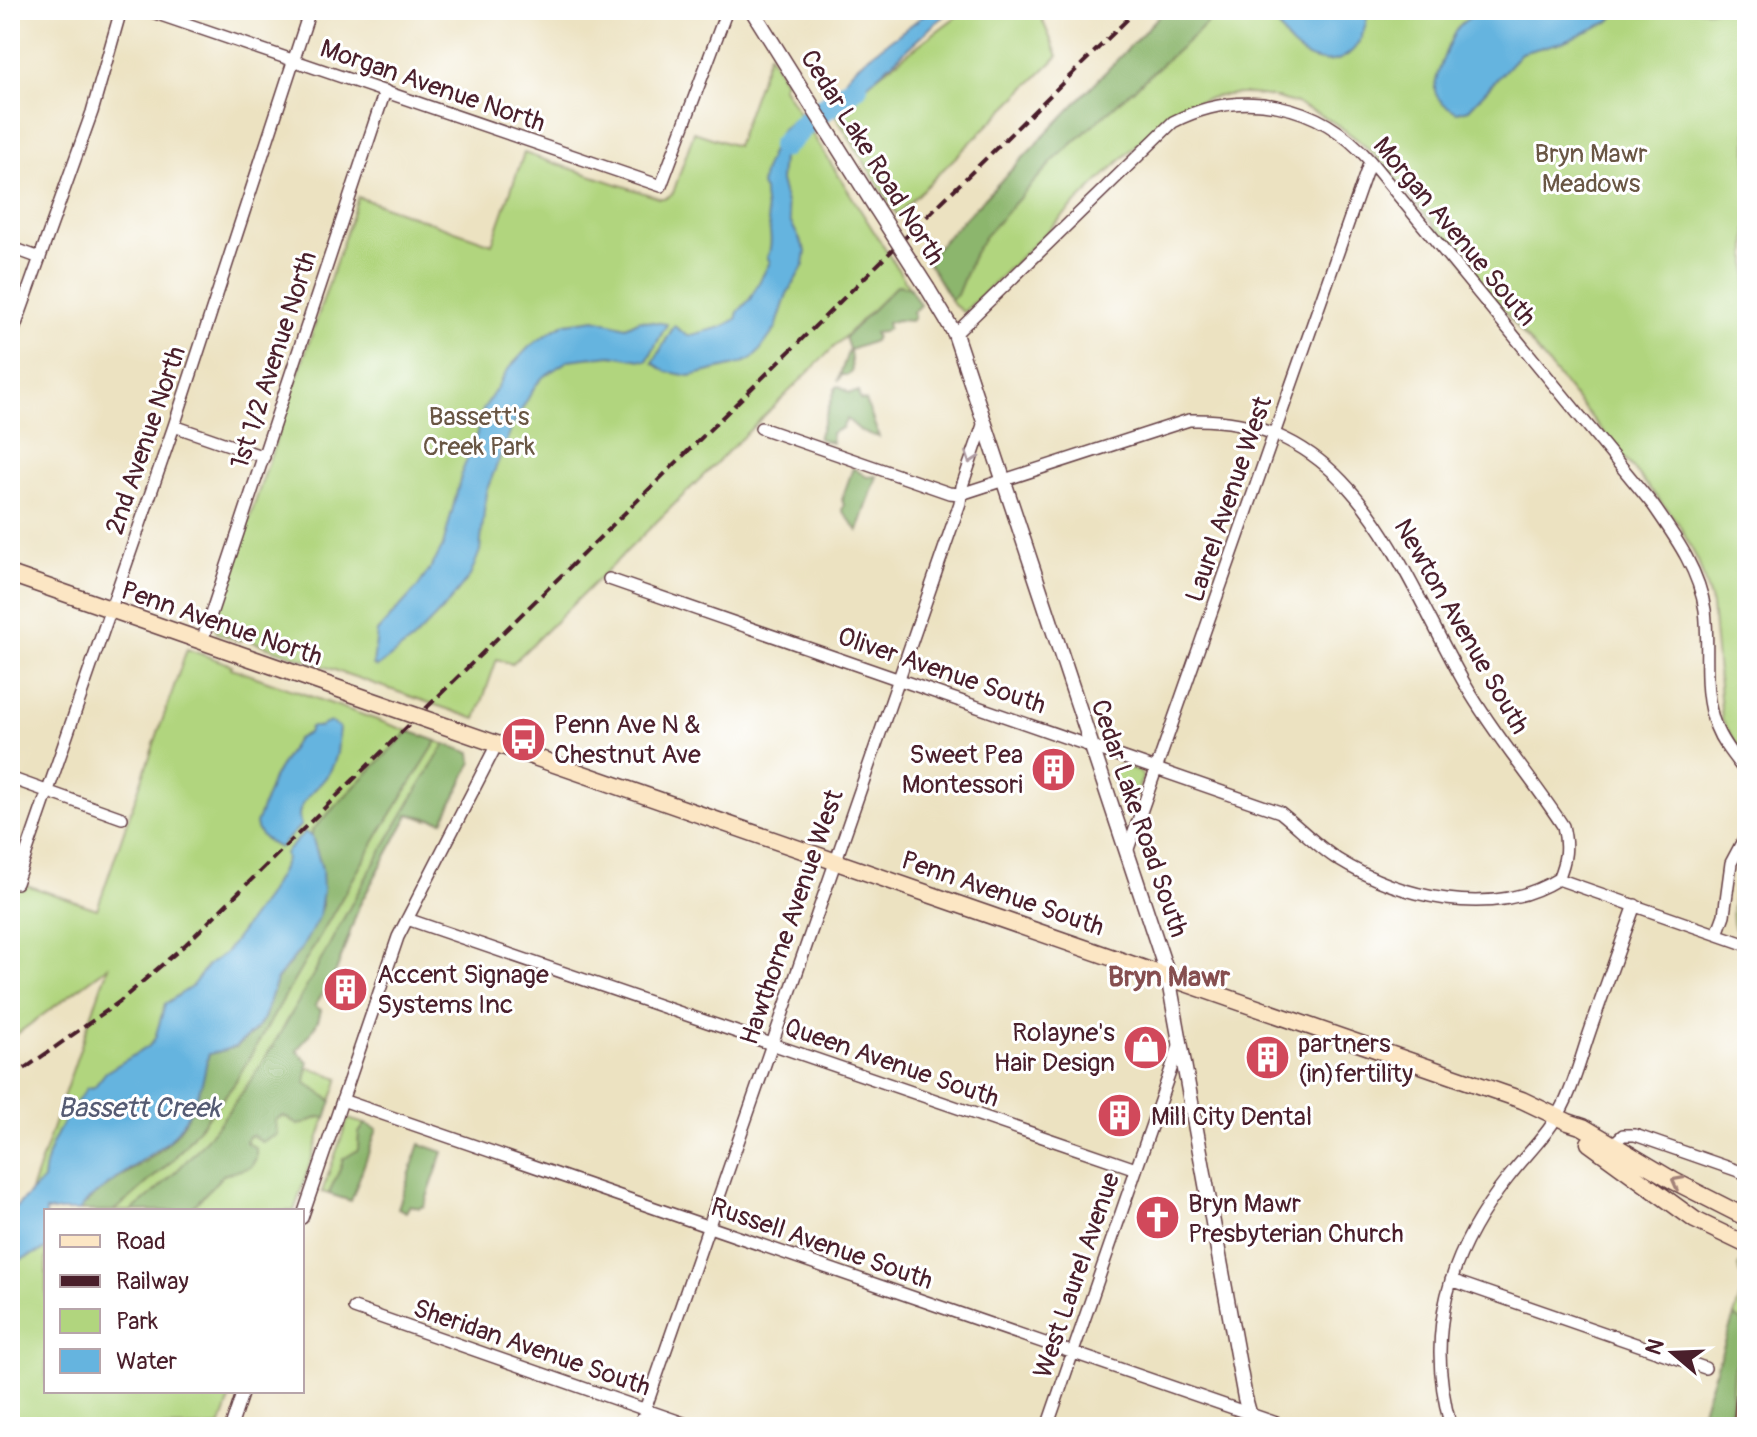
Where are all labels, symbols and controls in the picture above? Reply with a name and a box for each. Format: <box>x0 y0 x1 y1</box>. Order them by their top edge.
street label: Morgan Avenue North <box>316 32 549 139</box>
street label: Cedar Lake Road North <box>793 44 951 271</box>
street label: Morgan Avenue South <box>1366 131 1543 333</box>
park label: Bryn Mawr Meadows <box>1534 138 1648 200</box>
street label: 1st 1/2 Avenue North <box>224 248 324 473</box>
street label: 2nd Avenue North <box>99 342 193 539</box>
street label: Laurel Avenue West <box>1179 392 1279 606</box>
park label: Bassett's Creek Park <box>423 401 535 463</box>
one-way arrow <box>965 450 981 464</box>
street label: Newton Avenue South <box>1387 513 1536 740</box>
street label: Penn Avenue North <box>117 575 327 673</box>
street label: Oliver Avenue South <box>833 620 1050 722</box>
street label: Cedar Lake Road South <box>1083 695 1195 941</box>
place label: Penn Ave N & Chestnut Ave <box>554 709 701 771</box>
bus stop icon: Penn Ave N & Chestnut Ave <box>499 715 547 763</box>
place label: Sweet Pea Montessori <box>902 739 1023 801</box>
building icon: Sweet Pea Montessori <box>1030 745 1078 793</box>
street label: Hawthorne Avenue West <box>733 785 851 1049</box>
street label: Penn Avenue South <box>897 844 1108 944</box>
place label: Accent Signage Systems Inc <box>377 959 549 1021</box>
district label: Bryn Mawr <box>1108 960 1231 995</box>
building icon: Accent Signage Systems Inc <box>322 965 370 1013</box>
street label: Queen Avenue South <box>780 1011 1003 1115</box>
place label: Rolayne's Hair Design <box>994 1017 1115 1079</box>
shop icon: Rolayne's Hair Design <box>1122 1023 1170 1071</box>
place label: partners (in)fertility <box>1298 1028 1413 1090</box>
building icon: partners (in)fertility <box>1243 1034 1291 1082</box>
water label: Bassett Creek <box>58 1091 222 1126</box>
building icon: Mill City Dental <box>1096 1092 1144 1140</box>
place label: Mill City Dental <box>1151 1101 1312 1133</box>
street label: West Laurel Avenue <box>1027 1168 1127 1382</box>
one-way arrow <box>1671 1177 1686 1192</box>
place label: Bryn Mawr Presbyterian Church <box>1188 1188 1404 1250</box>
street label: Russell Avenue South <box>706 1191 937 1297</box>
church icon: Bryn Mawr Presbyterian Church <box>1133 1194 1181 1242</box>
legend <box>44 1209 304 1393</box>
text: Road <box>116 1227 166 1256</box>
text: Railway <box>116 1267 189 1296</box>
street label: Sheridan Avenue South <box>409 1292 655 1404</box>
text: Park <box>116 1307 158 1336</box>
north arrow <box>1633 1313 1713 1393</box>
text: N <box>1639 1335 1671 1358</box>
text: Water <box>116 1347 177 1376</box>

